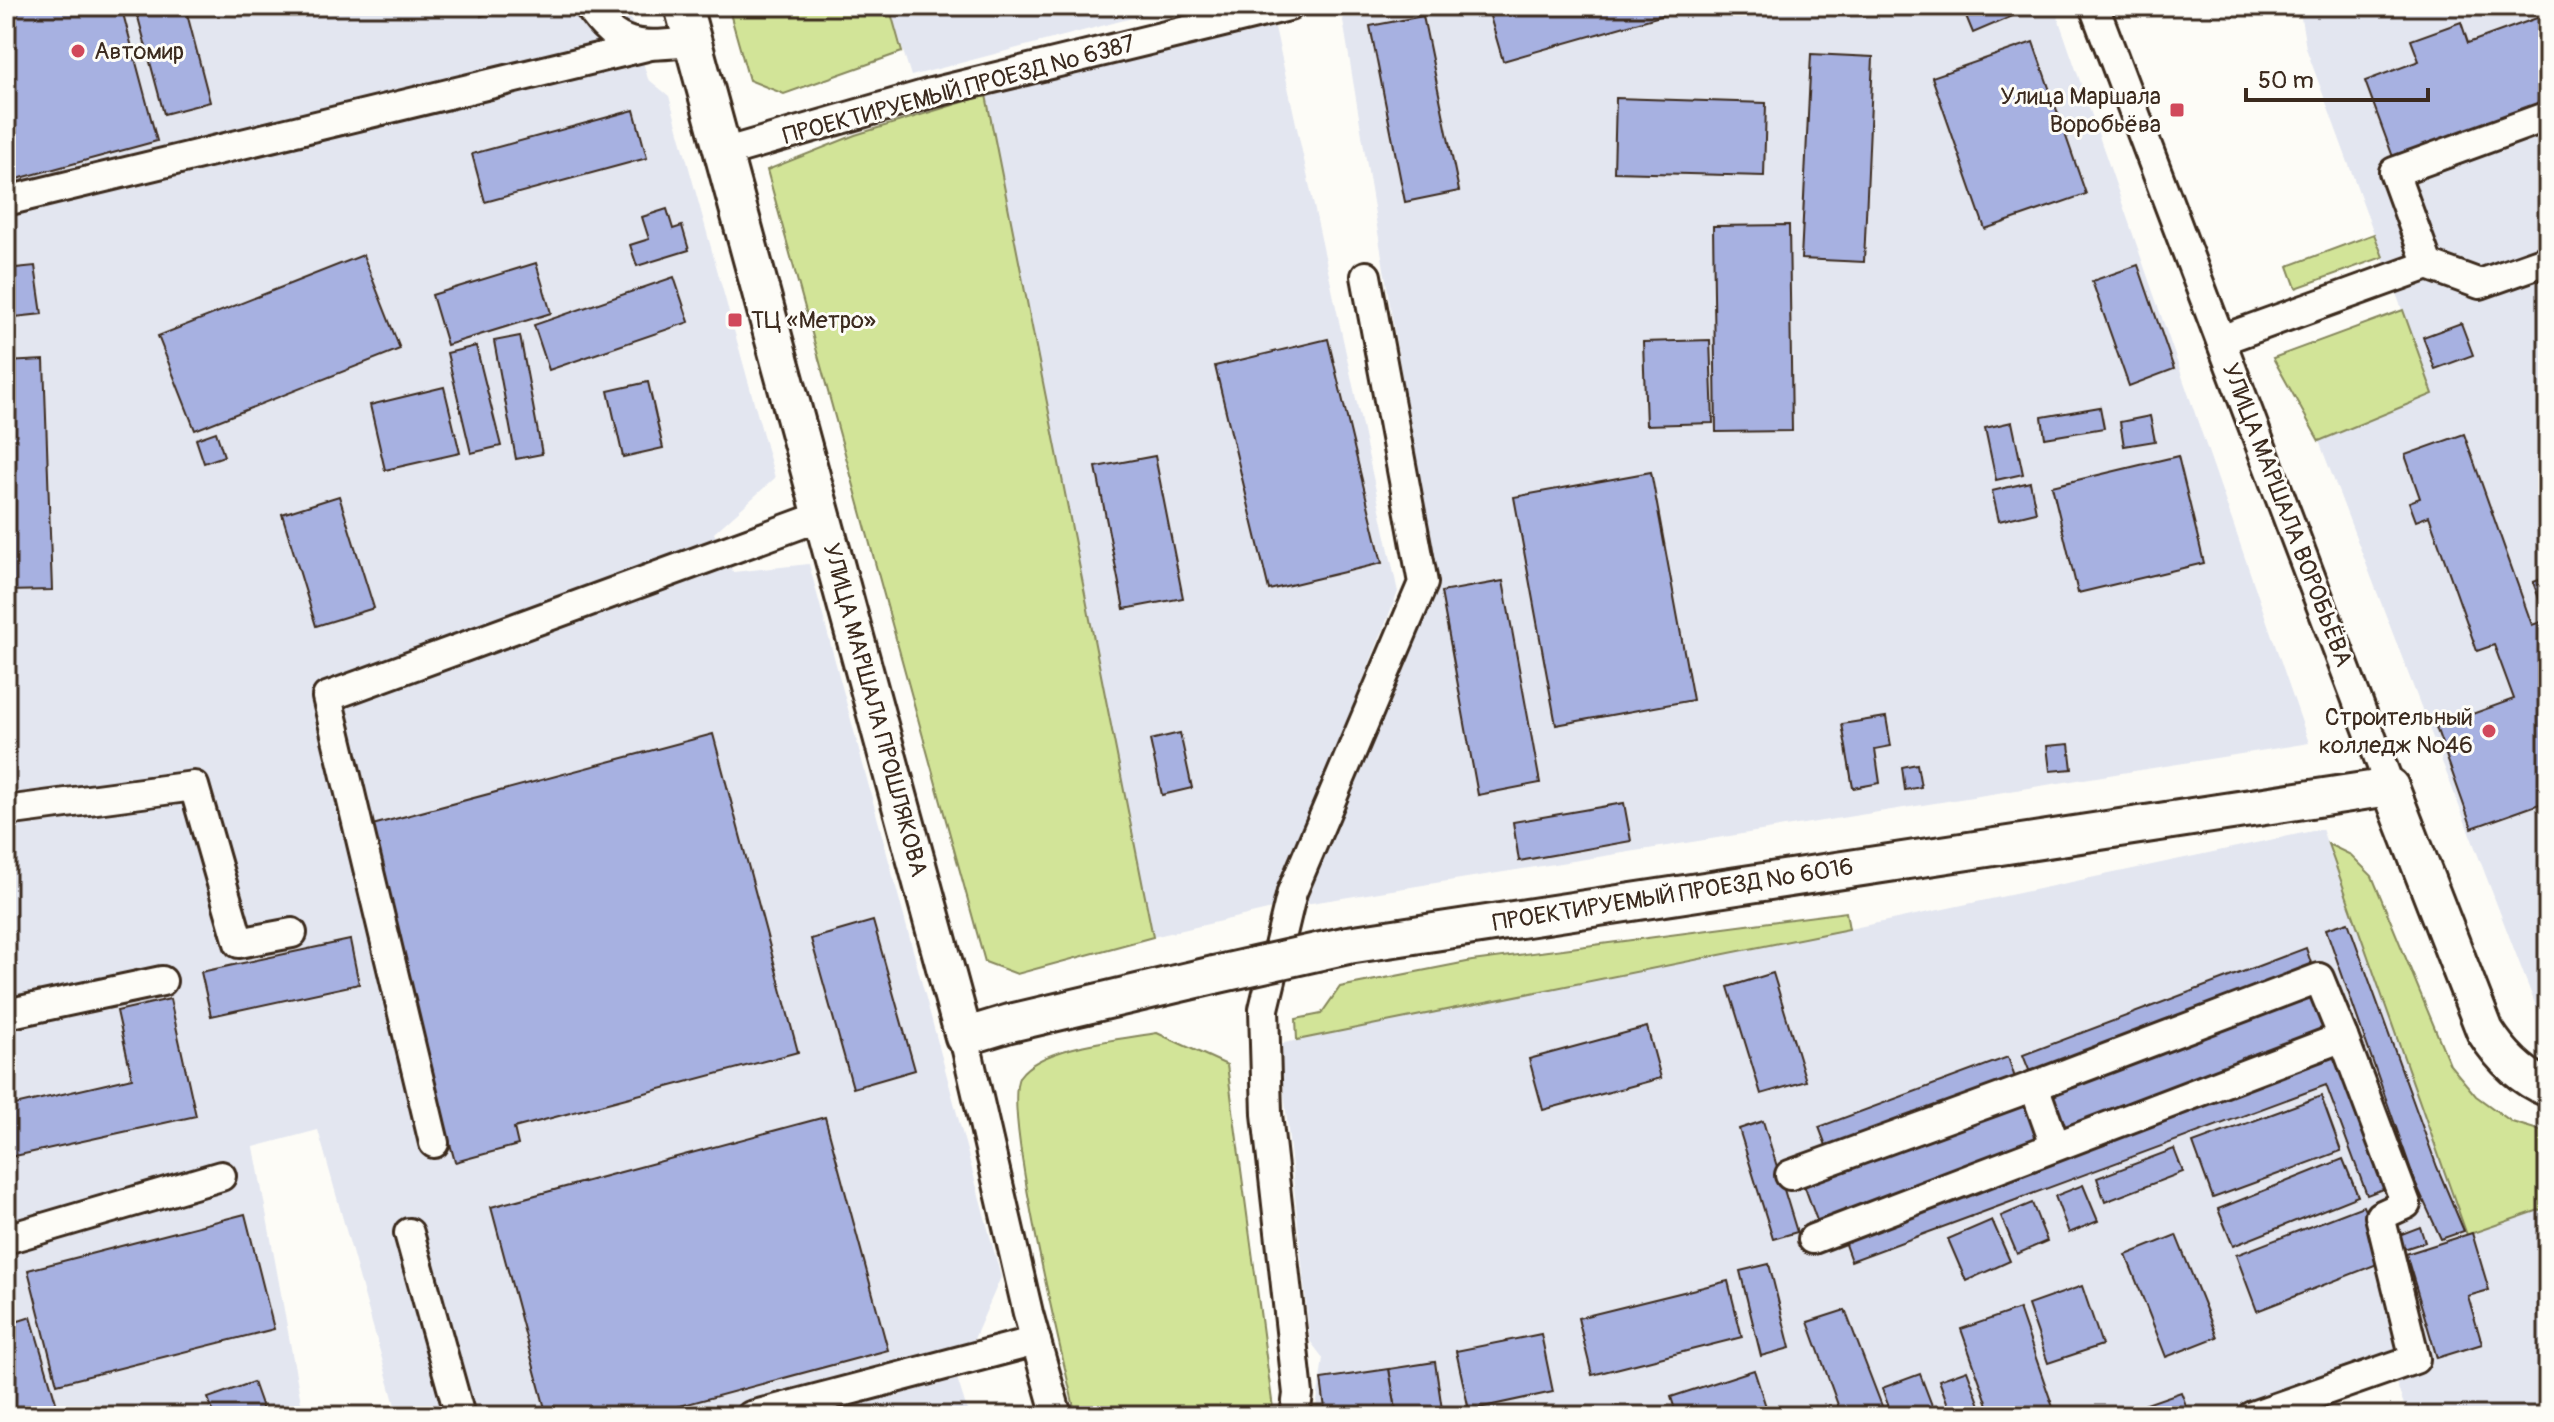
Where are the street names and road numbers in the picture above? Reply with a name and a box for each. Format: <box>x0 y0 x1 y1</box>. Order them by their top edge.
street label: ПРОЕКТИРУЕМЫЙ ПРОЕЗД № 6387 <box>780 29 1138 151</box>
street label: УЛИЦА МАРШАЛА ВОРОБЬЁВА <box>2216 359 2358 671</box>
street label: УЛИЦА МАРШАЛА ПРОШЛЯКОВА <box>816 540 934 880</box>
street label: ПРОЕКТИРУЕМЫЙ ПРОЕЗД № 6016 <box>1491 852 1855 938</box>

